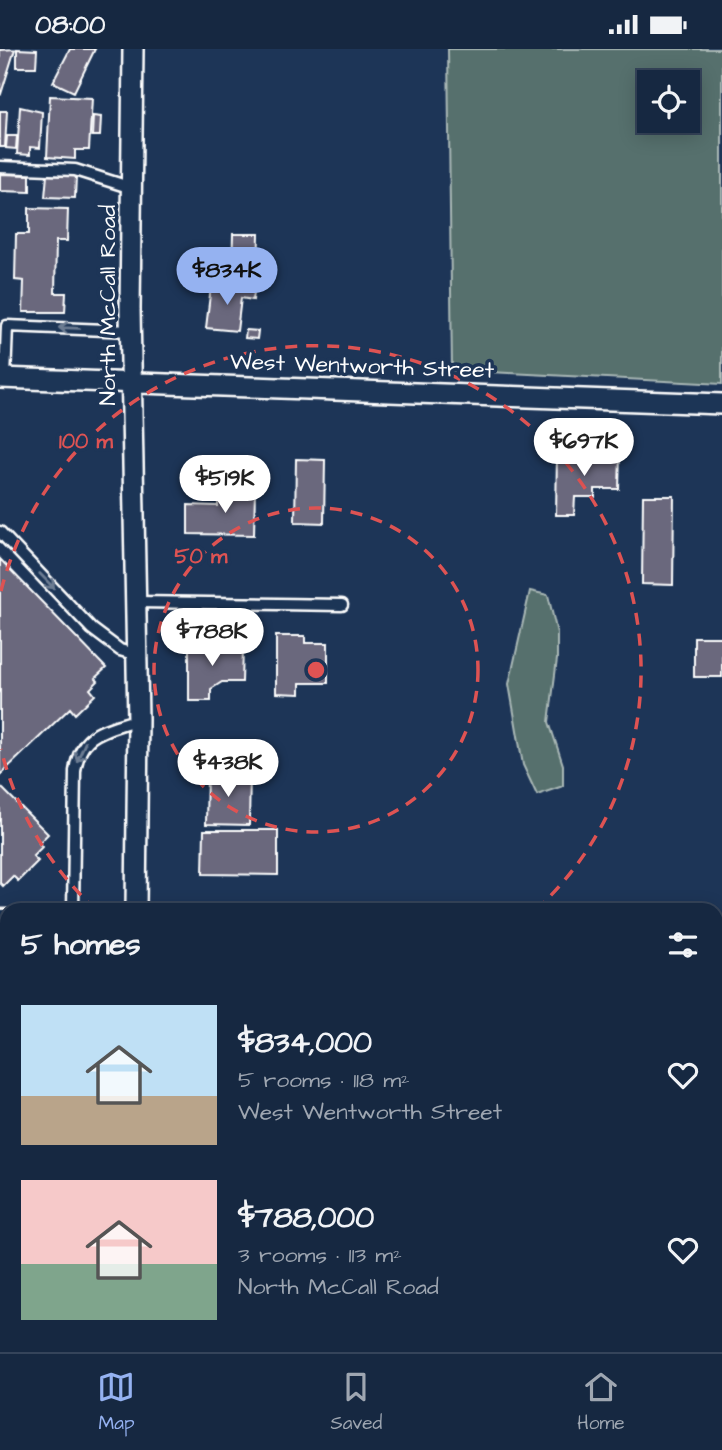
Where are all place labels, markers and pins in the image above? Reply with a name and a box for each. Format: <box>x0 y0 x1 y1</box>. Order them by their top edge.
pin: $834K <box>178 247 276 307</box>
pin: $697K <box>535 419 633 478</box>
pin: $519K <box>176 455 274 515</box>
pin: $788K <box>163 609 261 668</box>
centre of rings <box>304 658 328 682</box>
pin: $438K <box>179 739 277 799</box>

